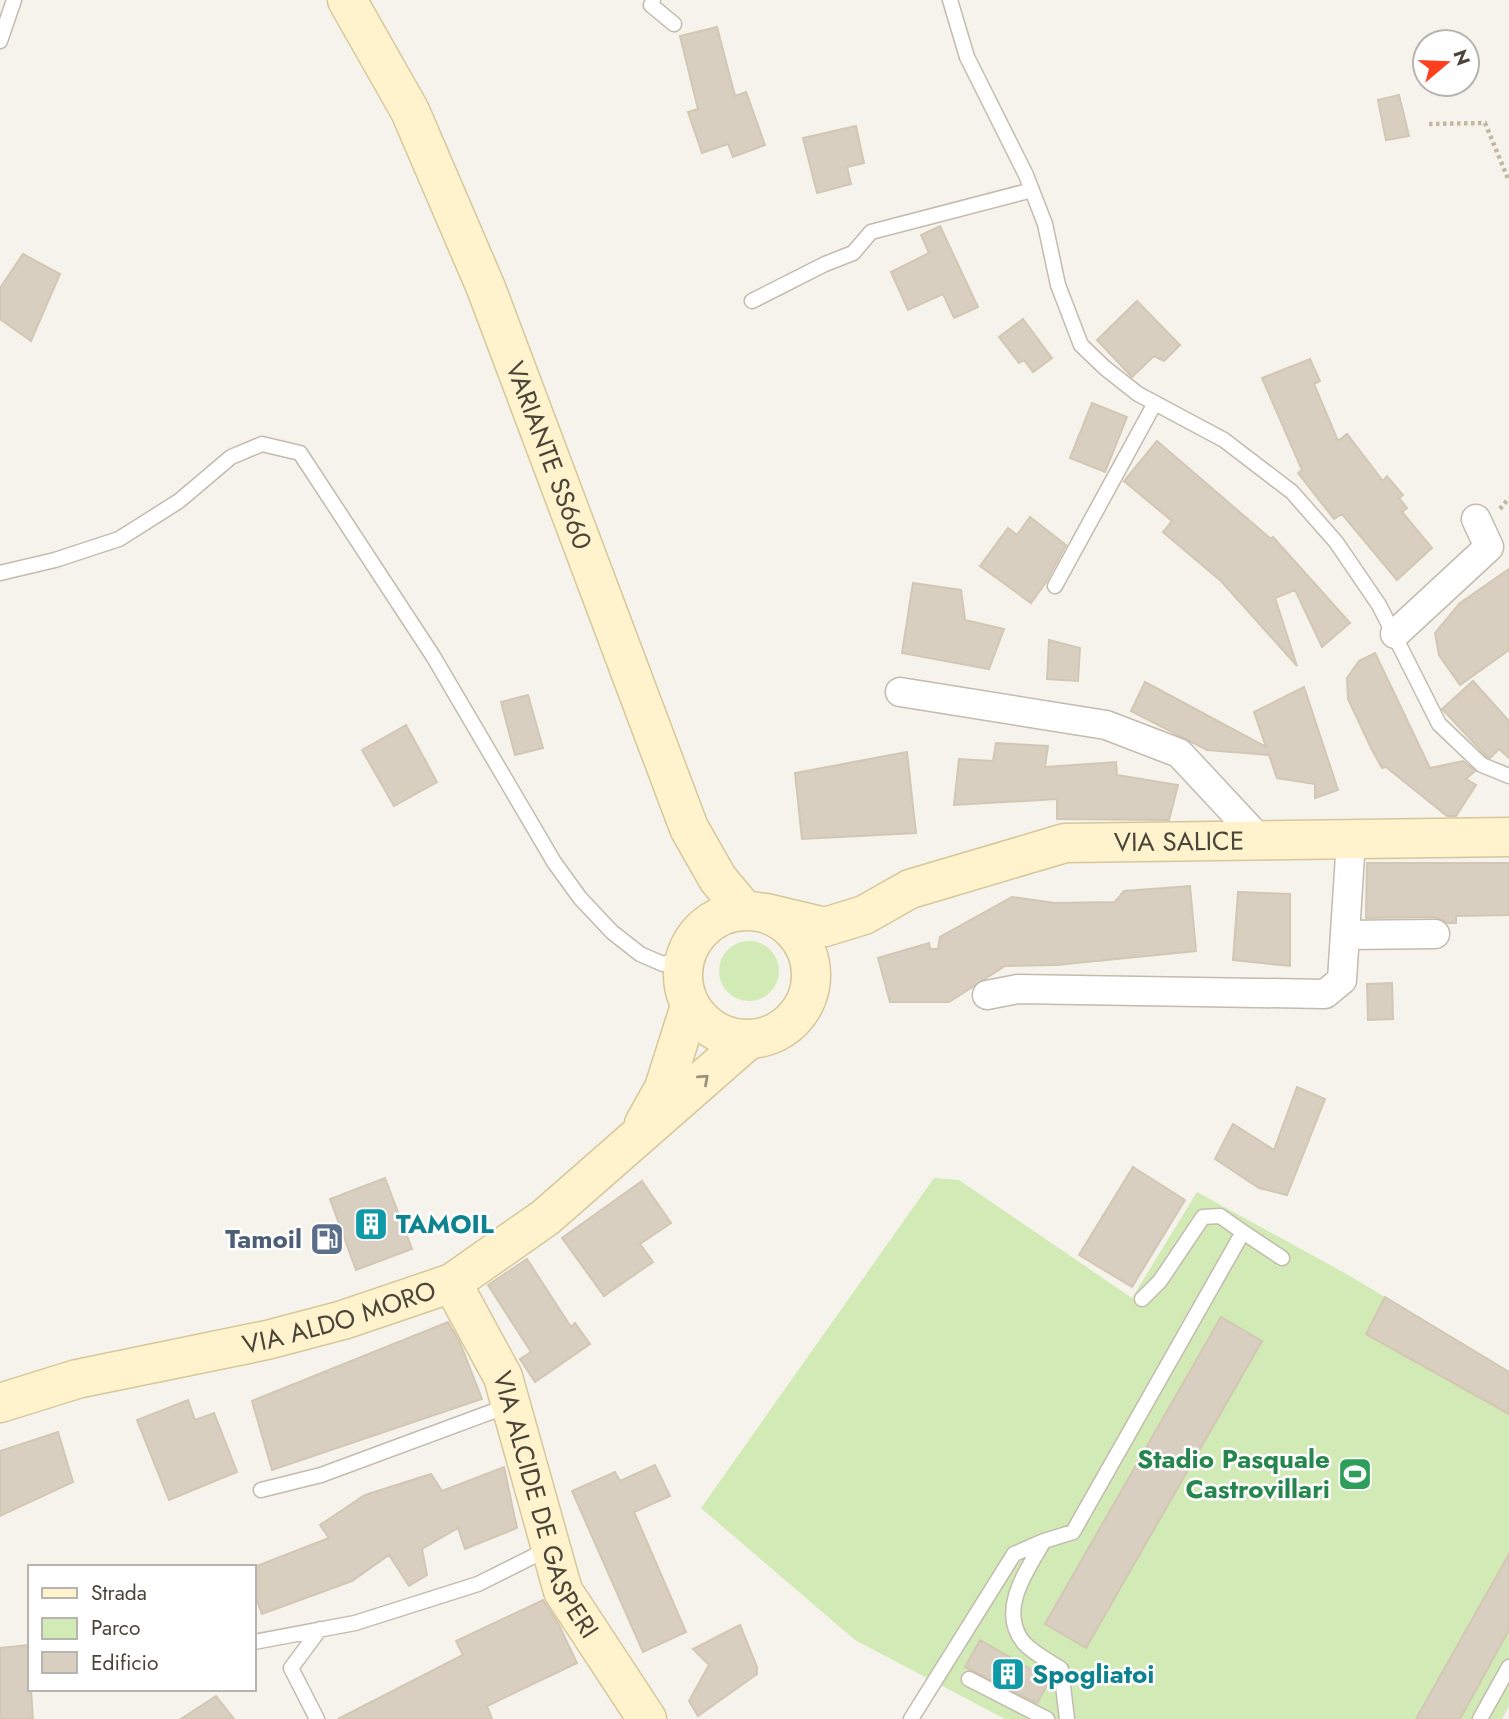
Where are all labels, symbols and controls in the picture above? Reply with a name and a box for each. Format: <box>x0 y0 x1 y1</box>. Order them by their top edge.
north arrow <box>1411 28 1481 98</box>
text: N <box>1446 46 1477 69</box>
street label: VARIANTE SS660 <box>496 356 602 555</box>
street label: VIA SALICE <box>1114 822 1244 861</box>
one-way arrow <box>696 1075 709 1087</box>
building icon: TAMOIL <box>352 1205 390 1243</box>
place label: TAMOIL <box>396 1205 494 1243</box>
place label: Tamoil <box>225 1220 302 1258</box>
fuel station icon: Tamoil <box>308 1220 346 1258</box>
street label: VIA ALDO MORO <box>239 1271 441 1364</box>
street label: VIA ALCIDE DE GASPERI <box>483 1367 608 1646</box>
place label: Stadio Pasquale Castrovillari <box>1137 1440 1330 1508</box>
sports icon: Stadio Pasquale Castrovillari <box>1336 1455 1374 1493</box>
legend <box>28 1565 256 1691</box>
text: Strada <box>91 1578 147 1608</box>
text: Parco <box>91 1613 140 1643</box>
text: Edificio <box>91 1648 158 1678</box>
building icon: Spogliatoi <box>989 1655 1027 1693</box>
place label: Spogliatoi <box>1032 1655 1155 1693</box>

